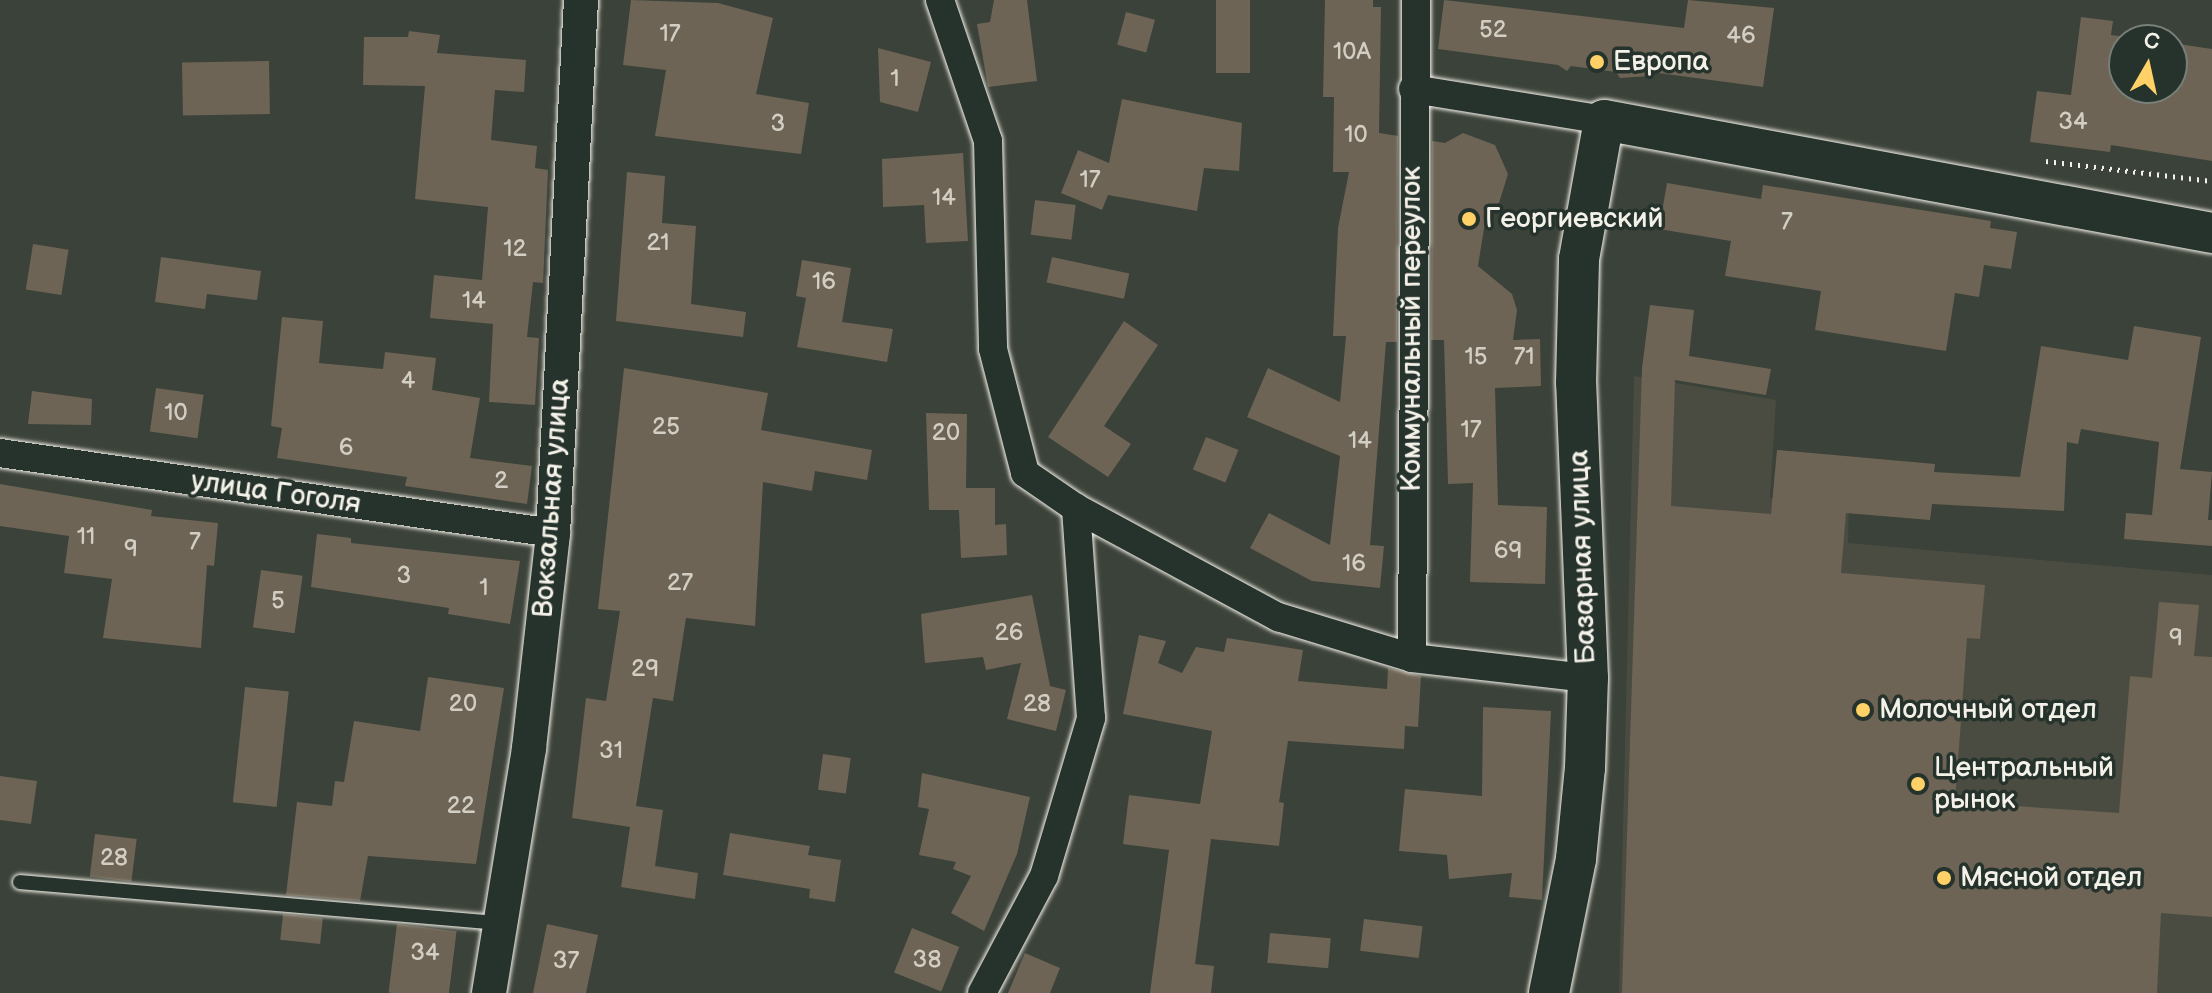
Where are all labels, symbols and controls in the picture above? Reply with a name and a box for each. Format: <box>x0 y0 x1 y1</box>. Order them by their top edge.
house number: 52 <box>1479 16 1507 44</box>
house number: 17 <box>659 20 681 48</box>
house number: 46 <box>1726 22 1756 50</box>
north arrow <box>2108 24 2188 104</box>
text: С <box>2142 27 2161 56</box>
house number: 10А <box>1333 38 1371 66</box>
place label: Европа <box>1613 45 1709 79</box>
marker: Европа <box>1588 53 1606 71</box>
house number: 1 <box>890 65 900 93</box>
house number: 34 <box>2058 108 2088 136</box>
house number: 3 <box>771 110 785 138</box>
house number: 10 <box>1344 121 1368 149</box>
house number: 17 <box>1079 166 1101 194</box>
street label: Коммунальный переулок <box>1395 166 1429 492</box>
house number: 14 <box>932 184 956 212</box>
place label: Георгиевский <box>1485 202 1664 236</box>
house number: 7 <box>1781 208 1793 236</box>
marker: Георгиевский <box>1460 210 1478 228</box>
house number: 21 <box>646 229 670 257</box>
house number: 12 <box>503 235 527 263</box>
house number: 16 <box>812 268 836 296</box>
house number: 14 <box>462 287 486 315</box>
house number: 15 <box>1464 343 1488 371</box>
house number: 71 <box>1513 343 1535 371</box>
house number: 4 <box>401 367 415 395</box>
street label: Вокзальная улица <box>527 377 577 619</box>
house number: 10 <box>164 399 188 427</box>
house number: 25 <box>652 413 680 441</box>
house number: 17 <box>1460 416 1482 444</box>
house number: 20 <box>932 419 960 447</box>
house number: 14 <box>1348 427 1372 455</box>
house number: 6 <box>339 434 353 462</box>
street label: Базарная улица <box>1562 449 1604 665</box>
street label: улица Гоголя <box>189 464 363 522</box>
house number: 2 <box>494 467 508 495</box>
house number: 11 <box>77 523 95 551</box>
house number: 7 <box>189 528 201 556</box>
house number: 9 <box>124 535 138 563</box>
house number: 69 <box>1494 537 1522 565</box>
house number: 16 <box>1342 550 1366 578</box>
house number: 3 <box>397 562 411 590</box>
house number: 27 <box>667 569 693 597</box>
house number: 1 <box>479 574 489 602</box>
house number: 5 <box>271 587 285 615</box>
house number: 26 <box>995 619 1023 647</box>
house number: 9 <box>2169 624 2183 652</box>
house number: 29 <box>631 655 659 683</box>
house number: 20 <box>449 690 477 718</box>
house number: 28 <box>1023 690 1051 718</box>
place label: Молочный отдел <box>1879 693 2097 727</box>
marker: Молочный отдел <box>1854 701 1872 719</box>
house number: 31 <box>599 737 623 765</box>
place label: Центральный рынок <box>1934 751 2114 817</box>
marker: Центральный рынок <box>1909 775 1927 793</box>
house number: 22 <box>447 792 475 820</box>
house number: 28 <box>100 844 128 872</box>
place label: Мясной отдел <box>1960 861 2142 895</box>
marker: Мясной отдел <box>1935 869 1953 887</box>
house number: 34 <box>410 939 440 967</box>
house number: 38 <box>913 946 941 974</box>
house number: 37 <box>553 947 579 975</box>

